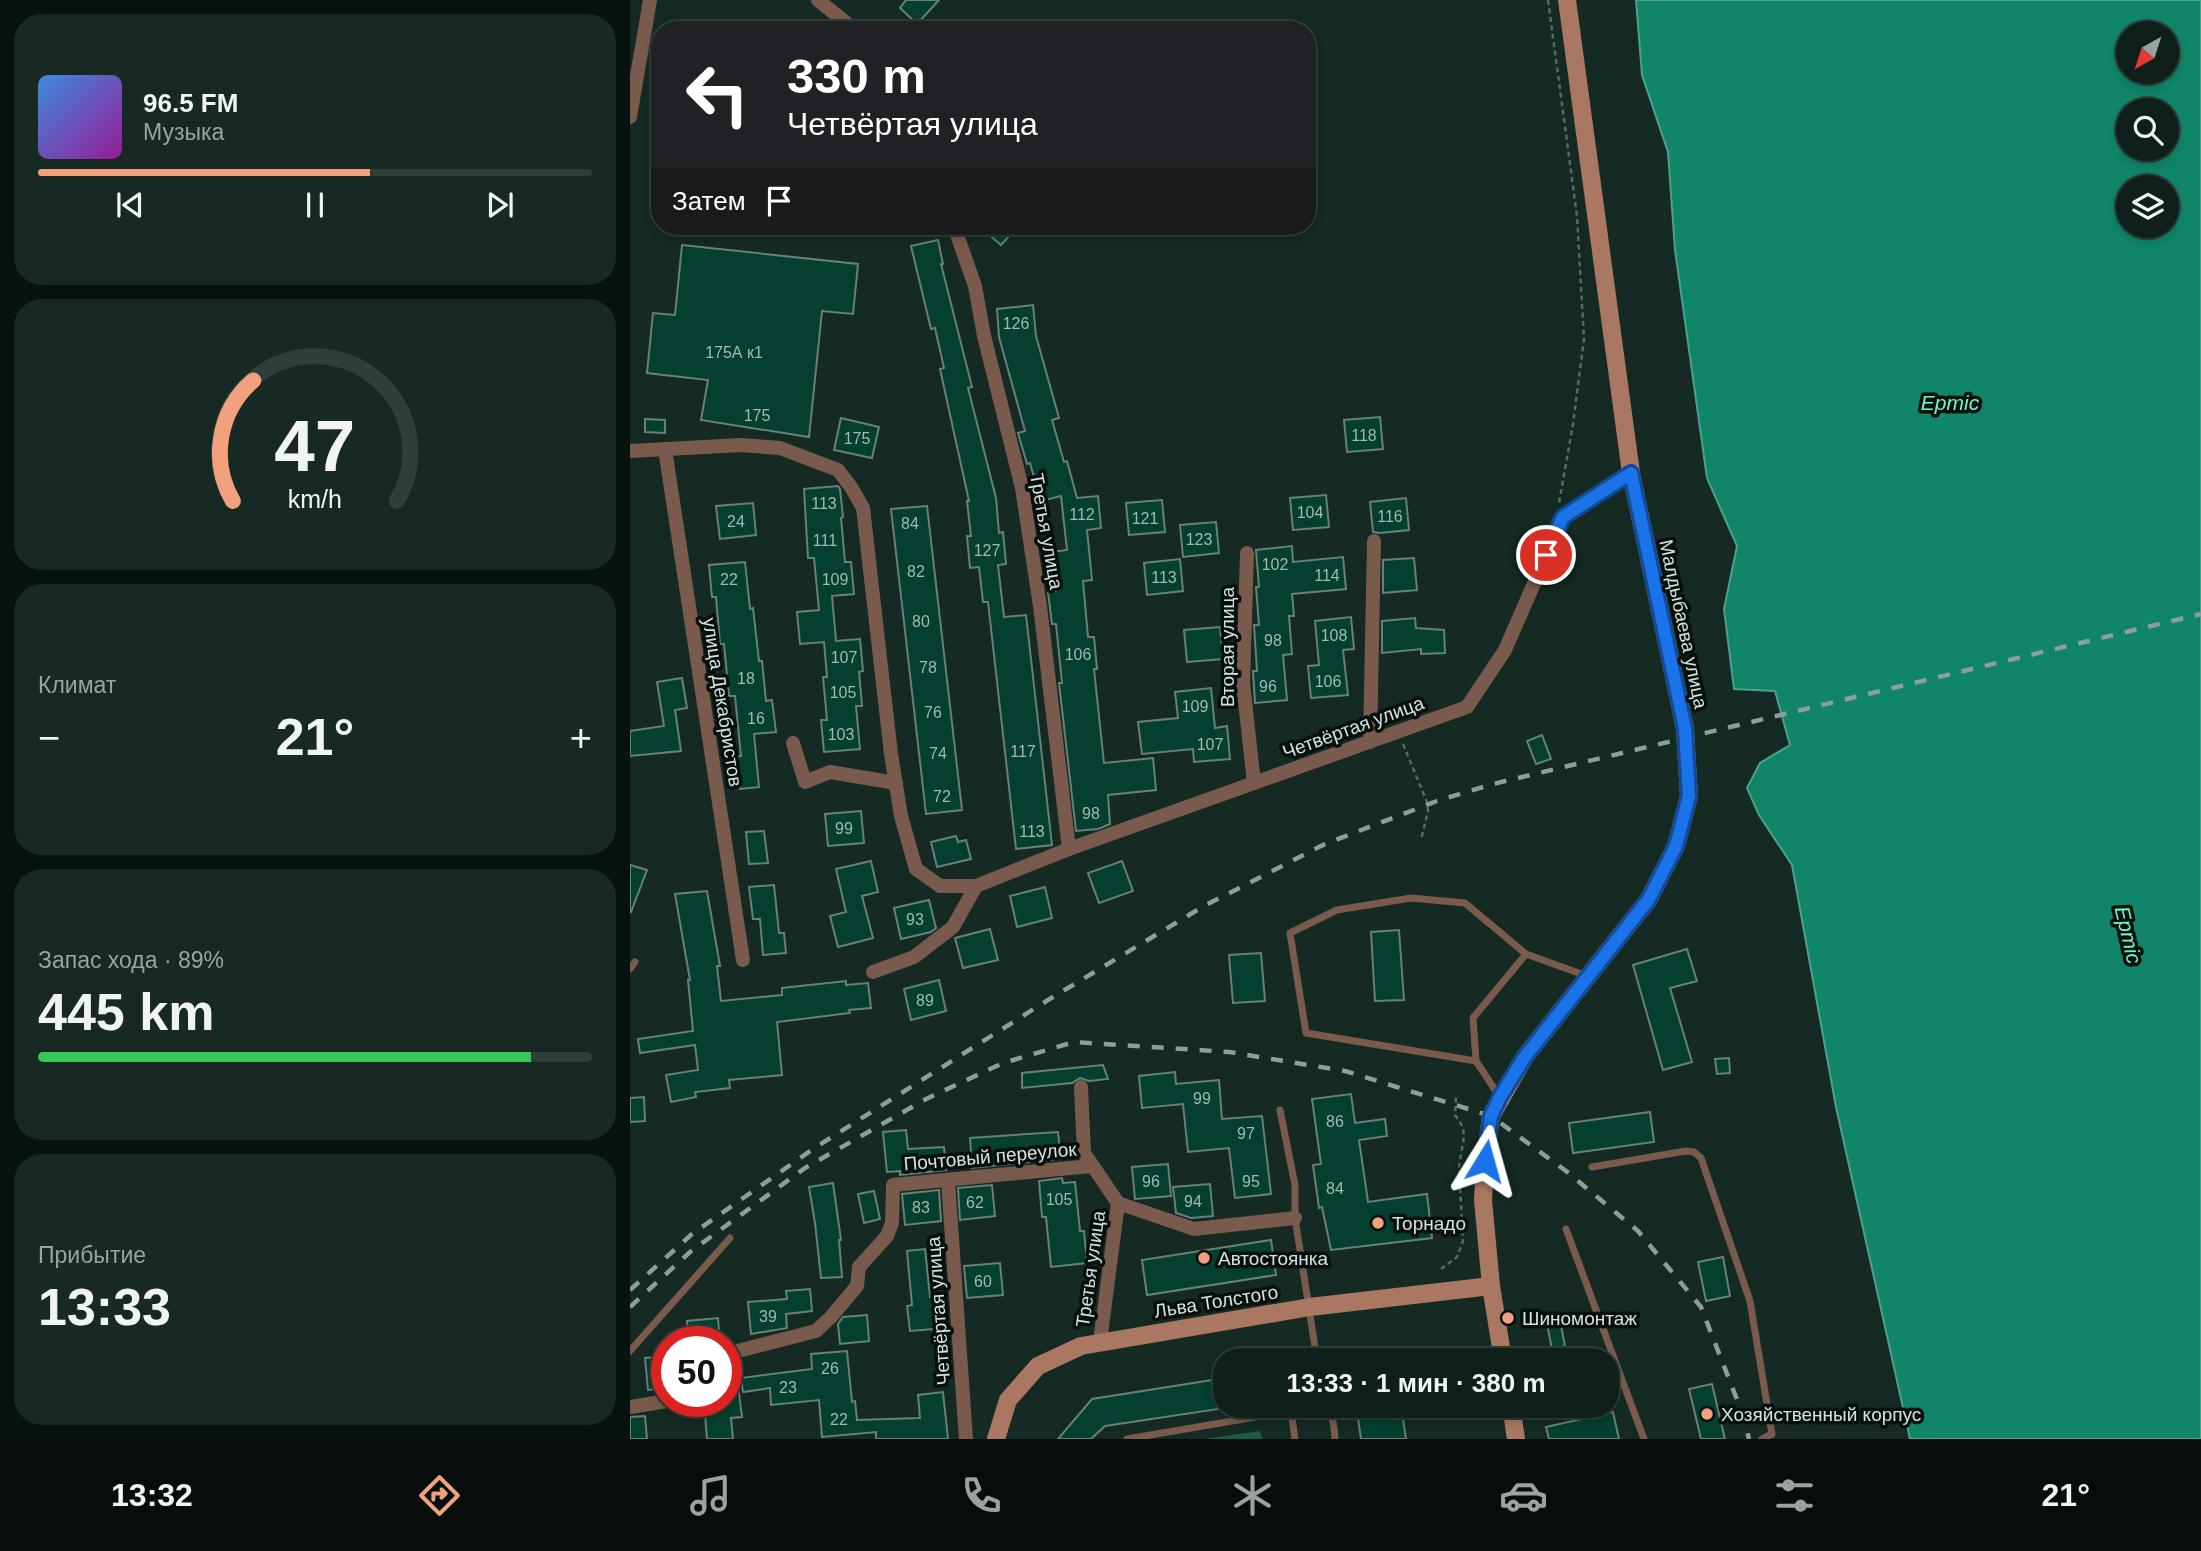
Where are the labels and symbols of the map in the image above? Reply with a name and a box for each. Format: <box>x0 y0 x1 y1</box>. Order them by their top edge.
north arrow <box>2116 21 2179 84</box>
house number: 126 <box>1003 315 1029 332</box>
house number: 175А к1 <box>705 344 763 361</box>
water label: Ертіс <box>1921 391 1980 414</box>
house number: 175 <box>744 407 770 424</box>
house number: 118 <box>1351 427 1377 444</box>
house number: 175 <box>844 430 870 447</box>
street label: Третья улица <box>1026 471 1067 591</box>
house number: 113 <box>811 495 837 512</box>
house number: 104 <box>1297 504 1323 521</box>
house number: 112 <box>1069 506 1095 523</box>
house number: 116 <box>1377 508 1403 525</box>
house number: 121 <box>1132 510 1158 527</box>
house number: 24 <box>727 513 745 530</box>
house number: 84 <box>901 515 919 532</box>
pin <box>1516 525 1576 585</box>
house number: 123 <box>1186 531 1212 548</box>
house number: 111 <box>813 532 837 549</box>
street label: Малдыбаева улица <box>1655 538 1712 711</box>
house number: 127 <box>974 542 1000 559</box>
house number: 102 <box>1262 556 1288 573</box>
house number: 82 <box>907 563 925 580</box>
house number: 114 <box>1314 567 1340 584</box>
house number: 113 <box>1151 569 1177 586</box>
house number: 22 <box>720 571 738 588</box>
house number: 109 <box>822 571 848 588</box>
street label: Вторая улица <box>1217 587 1238 707</box>
house number: 80 <box>912 613 930 630</box>
street label: улица Декабристов <box>699 616 746 788</box>
house number: 108 <box>1321 627 1347 644</box>
house number: 98 <box>1264 632 1282 649</box>
house number: 106 <box>1065 646 1091 663</box>
house number: 107 <box>831 649 857 666</box>
house number: 78 <box>919 659 937 676</box>
house number: 18 <box>737 670 755 687</box>
house number: 106 <box>1315 673 1341 690</box>
house number: 96 <box>1259 678 1277 695</box>
house number: 105 <box>830 684 856 701</box>
street label: Четвёртая улица <box>1280 692 1427 763</box>
house number: 109 <box>1182 698 1208 715</box>
house number: 76 <box>924 704 942 721</box>
house number: 16 <box>747 710 765 727</box>
house number: 103 <box>828 726 854 743</box>
house number: 107 <box>1197 736 1223 753</box>
house number: 117 <box>1010 743 1036 760</box>
house number: 74 <box>929 745 947 762</box>
house number: 72 <box>933 788 951 805</box>
house number: 98 <box>1082 805 1100 822</box>
house number: 99 <box>835 820 853 837</box>
house number: 113 <box>1019 823 1045 840</box>
water label: Ертіс <box>2111 904 2146 966</box>
house number: 93 <box>906 911 924 928</box>
house number: 89 <box>916 992 934 1009</box>
house number: 99 <box>1193 1090 1211 1107</box>
house number: 86 <box>1326 1113 1344 1130</box>
position arrow <box>1448 1124 1522 1198</box>
house number: 97 <box>1237 1125 1255 1142</box>
street label: Почтовый переулок <box>903 1138 1078 1175</box>
house number: 96 <box>1142 1173 1160 1190</box>
house number: 95 <box>1242 1173 1260 1190</box>
house number: 84 <box>1326 1180 1344 1197</box>
house number: 105 <box>1046 1191 1072 1208</box>
house number: 94 <box>1184 1193 1202 1210</box>
house number: 62 <box>966 1194 984 1211</box>
house number: 83 <box>912 1199 930 1216</box>
street label: Третья улица <box>1072 1209 1109 1329</box>
place label: Торнадо <box>1392 1213 1466 1234</box>
marker: Торнадо <box>1370 1215 1386 1231</box>
street label: Четвёртая улица <box>923 1236 954 1386</box>
place label: Автостоянка <box>1218 1248 1328 1269</box>
marker: Автостоянка <box>1196 1250 1212 1266</box>
house number: 60 <box>974 1273 992 1290</box>
street label: Льва Толстого <box>1153 1281 1279 1322</box>
house number: 39 <box>759 1308 777 1325</box>
place label: Шиномонтаж <box>1522 1308 1637 1329</box>
marker: Шиномонтаж <box>1500 1310 1516 1326</box>
speed limit sign: 50 <box>651 1326 742 1417</box>
house number: 26 <box>821 1360 839 1377</box>
house number: 23 <box>779 1379 797 1396</box>
place label: Хозяйственный корпус <box>1721 1404 1921 1425</box>
marker: Хозяйственный корпус <box>1699 1406 1715 1422</box>
house number: 22 <box>830 1411 848 1428</box>

